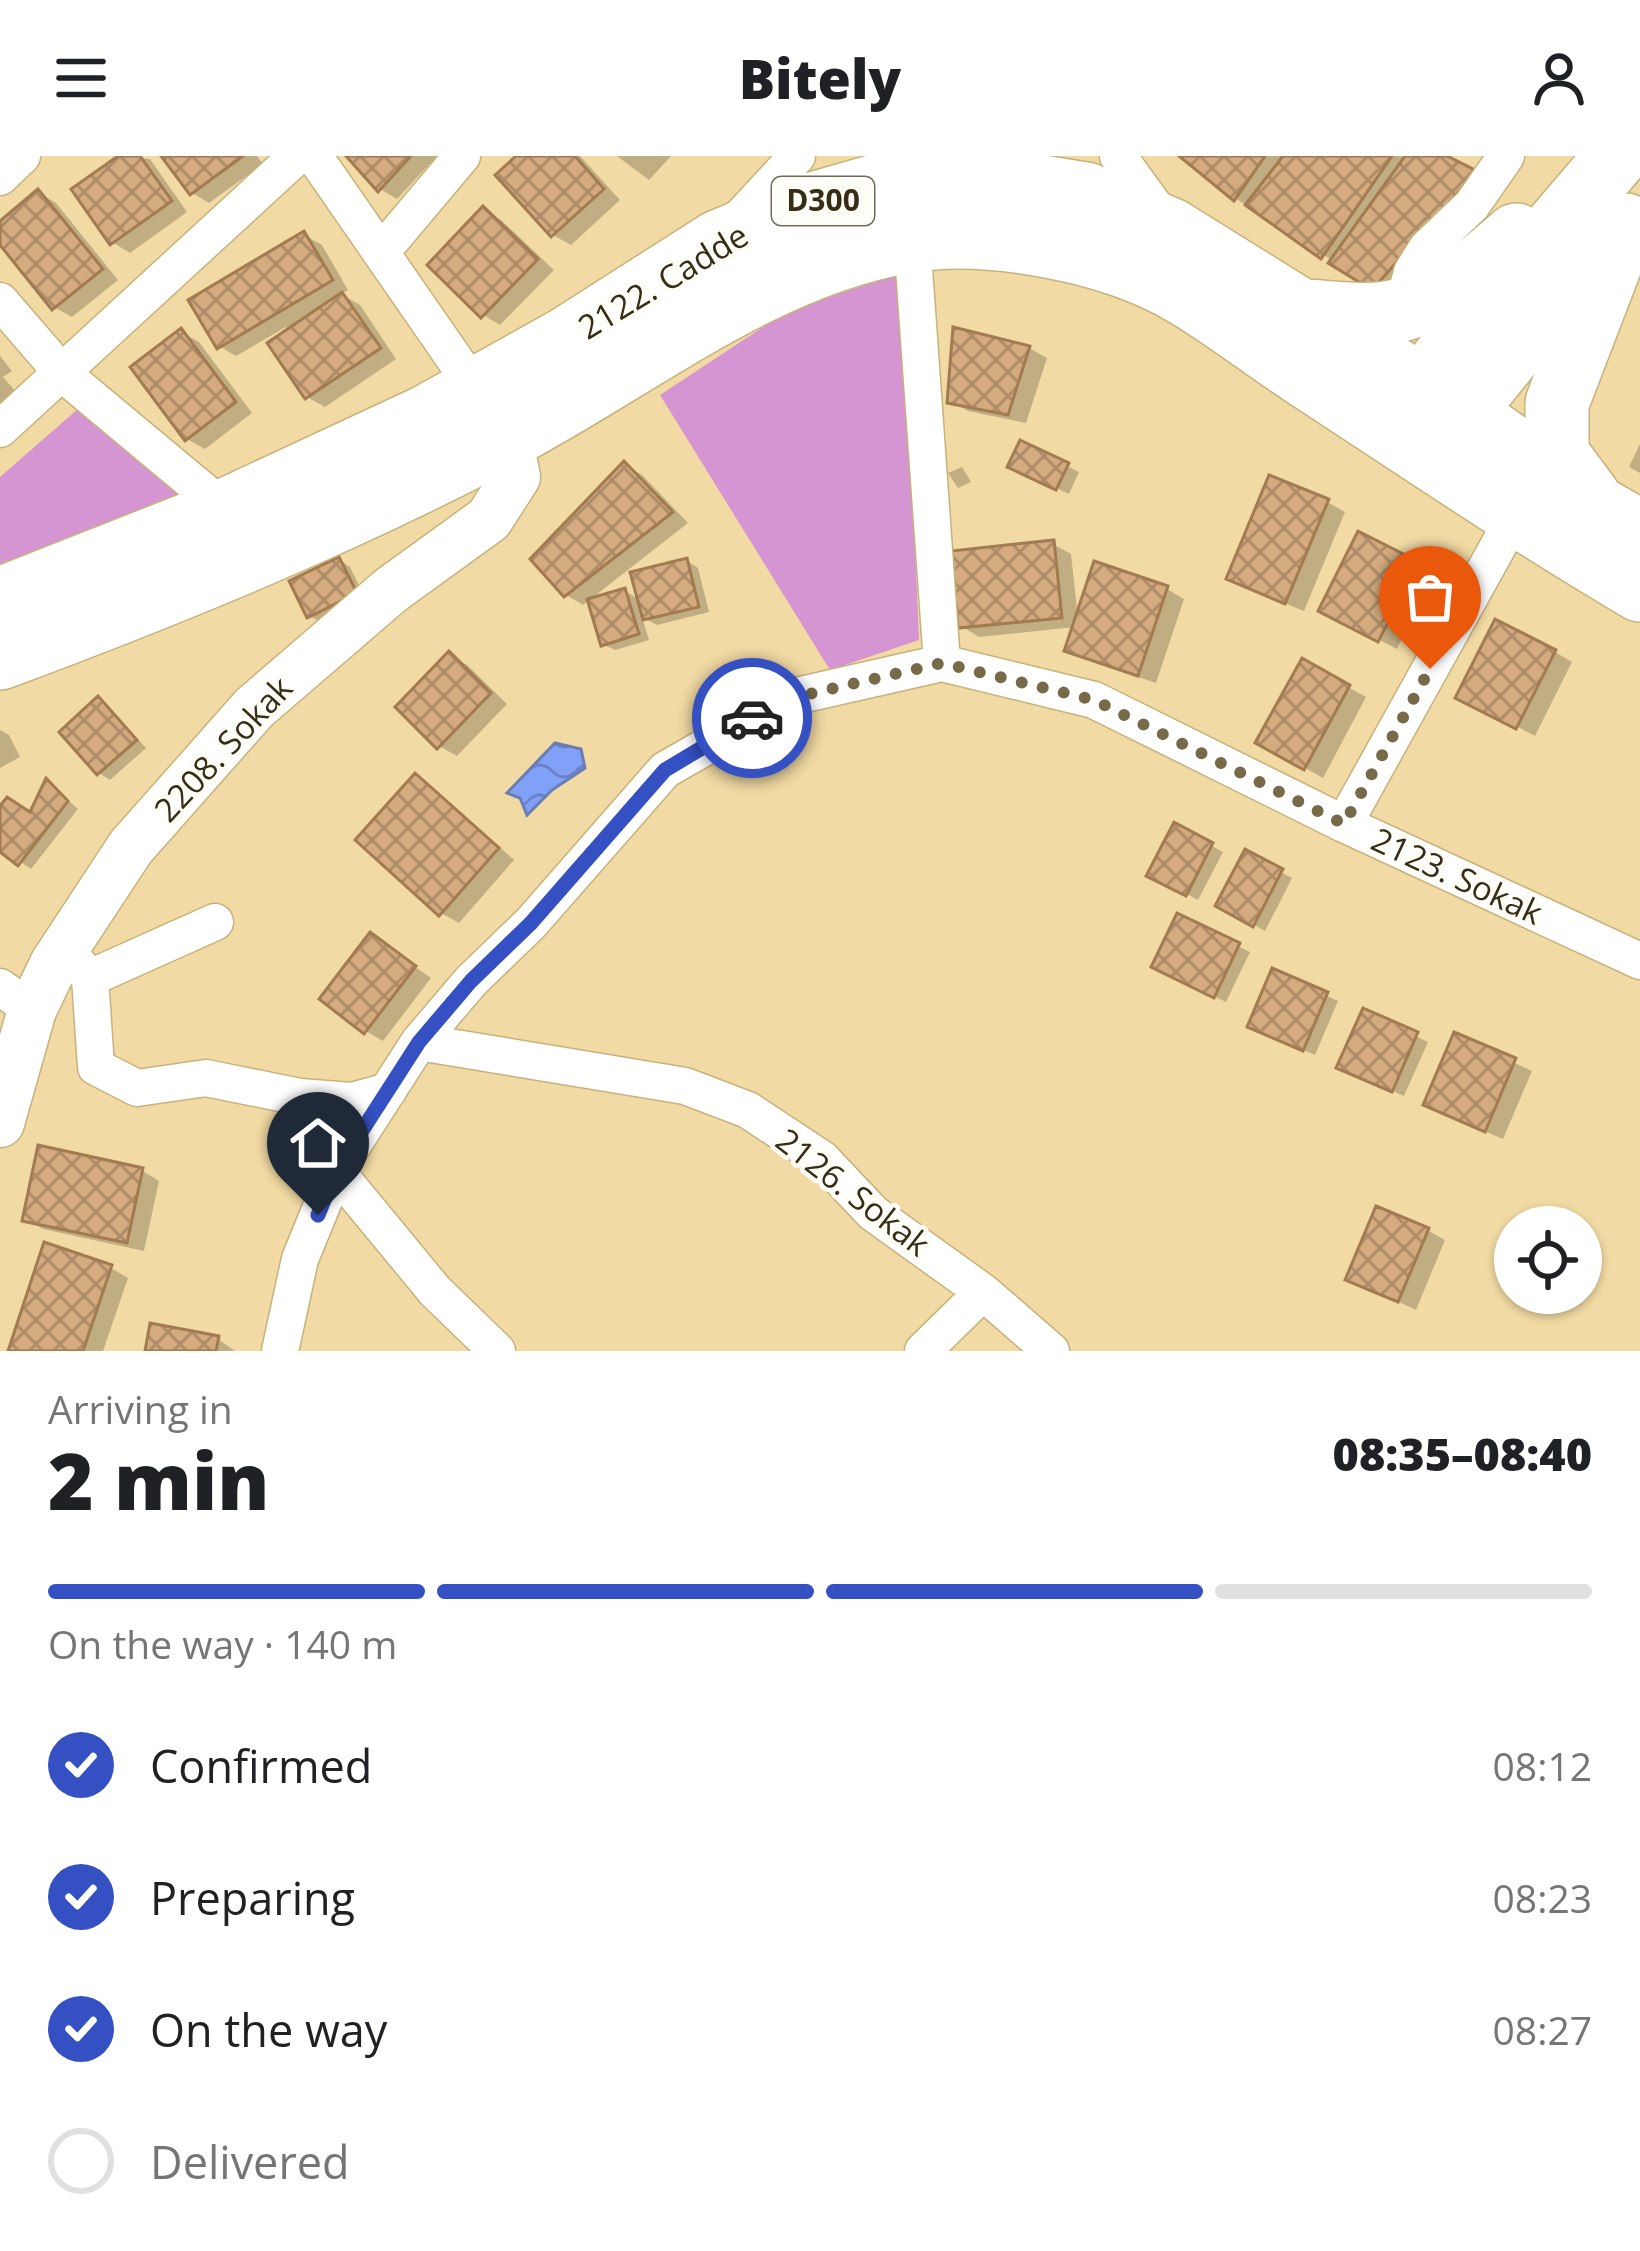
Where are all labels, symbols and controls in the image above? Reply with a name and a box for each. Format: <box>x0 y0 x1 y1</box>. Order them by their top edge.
text: Bitely <box>739 41 901 115</box>
icon: menu <box>48 45 114 111</box>
icon: person <box>1526 45 1592 111</box>
road number: D300 <box>772 177 874 225</box>
street label: 2122. Cadde <box>569 212 756 349</box>
pin <box>1379 546 1481 669</box>
icon: bag <box>1397 564 1463 630</box>
courier <box>692 658 812 778</box>
street label: 2208. Sokak <box>144 666 302 831</box>
icon: car <box>719 685 785 751</box>
street label: 2123. Sokak <box>1364 816 1551 935</box>
pin <box>267 1092 369 1215</box>
icon: home <box>285 1110 351 1176</box>
street label: 2126. Sokak <box>767 1117 940 1266</box>
map controls <box>1494 1206 1602 1314</box>
button: locate <box>1494 1206 1602 1314</box>
text: Arriving in <box>48 1382 233 1435</box>
text: 08:35–08:40 <box>1333 1423 1592 1484</box>
text: 2 min <box>48 1427 270 1533</box>
text: On the way · 140 m <box>48 1617 397 1670</box>
icon: check <box>48 1732 114 1798</box>
text: Confirmed <box>150 1735 372 1796</box>
text: 08:12 <box>1493 1739 1592 1792</box>
icon: check <box>48 1864 114 1930</box>
text: Preparing <box>150 1867 355 1928</box>
text: 08:23 <box>1493 1871 1592 1924</box>
icon: check <box>48 1996 114 2062</box>
text: On the way <box>150 1999 387 2060</box>
text: 08:27 <box>1493 2003 1592 2056</box>
text: Delivered <box>150 2131 350 2192</box>

